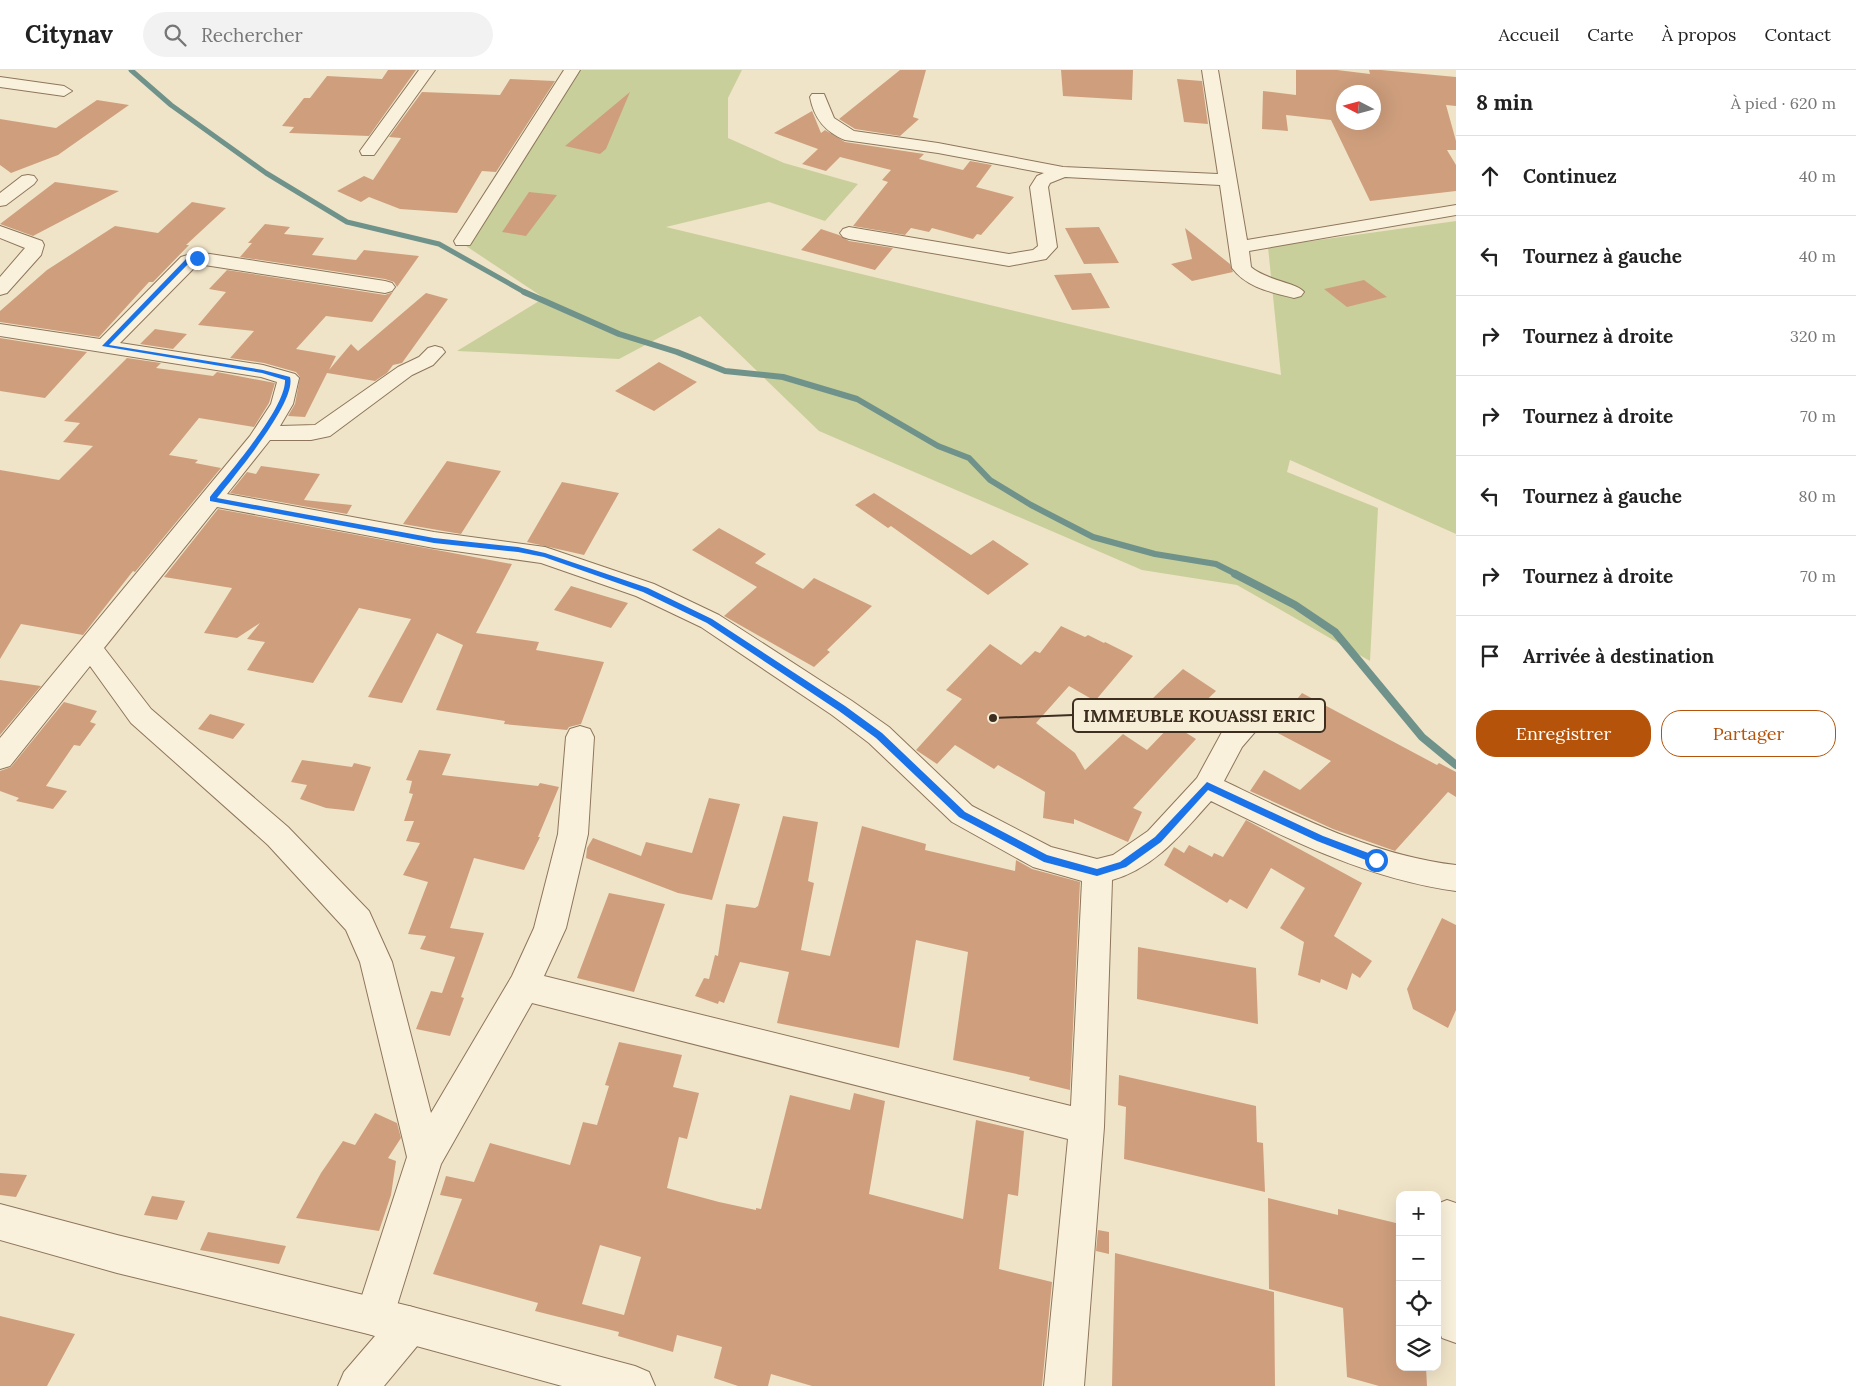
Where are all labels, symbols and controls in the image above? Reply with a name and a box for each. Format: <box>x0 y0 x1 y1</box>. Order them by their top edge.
search box <box>143 12 493 57</box>
text: Citynav <box>25 19 113 50</box>
icon: search <box>161 21 189 49</box>
text: Rechercher <box>201 23 303 47</box>
text: Accueil <box>1499 23 1559 46</box>
text: Carte <box>1587 23 1634 46</box>
text: À propos <box>1662 23 1736 46</box>
text: Contact <box>1764 23 1831 46</box>
north arrow <box>1336 85 1381 130</box>
text: 8 min <box>1476 89 1533 116</box>
text: À pied · 620 m <box>1731 93 1836 113</box>
icon: ahead <box>1476 162 1504 190</box>
text: Continuez <box>1523 164 1617 188</box>
text: 40 m <box>1799 166 1836 186</box>
icon: left <box>1476 242 1504 270</box>
text: Tournez à gauche <box>1523 244 1682 268</box>
text: 40 m <box>1799 246 1836 266</box>
route end <box>186 247 209 270</box>
icon: right <box>1476 322 1504 350</box>
text: Tournez à droite <box>1523 324 1673 348</box>
text: 320 m <box>1790 326 1836 346</box>
icon: right <box>1476 402 1504 430</box>
text: Tournez à droite <box>1523 404 1673 428</box>
text: 70 m <box>1800 406 1836 426</box>
icon: left <box>1476 482 1504 510</box>
text: Tournez à gauche <box>1523 484 1682 508</box>
text: 80 m <box>1799 486 1836 506</box>
icon: right <box>1476 562 1504 590</box>
text: Tournez à droite <box>1523 564 1673 588</box>
text: 70 m <box>1800 566 1836 586</box>
icon: arrive <box>1476 642 1504 670</box>
text: Arrivée à destination <box>1523 644 1714 668</box>
callout: IMMEUBLE KOUASSI ERIC <box>1073 699 1325 732</box>
text: IMMEUBLE KOUASSI ERIC <box>1083 704 1316 727</box>
button: Enregistrer <box>1476 710 1651 757</box>
button: Partager <box>1661 710 1836 757</box>
route start <box>1365 849 1388 872</box>
map controls <box>1396 1191 1441 1371</box>
button: + <box>1396 1191 1441 1236</box>
button: − <box>1396 1236 1441 1281</box>
button: locate <box>1396 1281 1441 1326</box>
button: layers <box>1396 1326 1441 1371</box>

